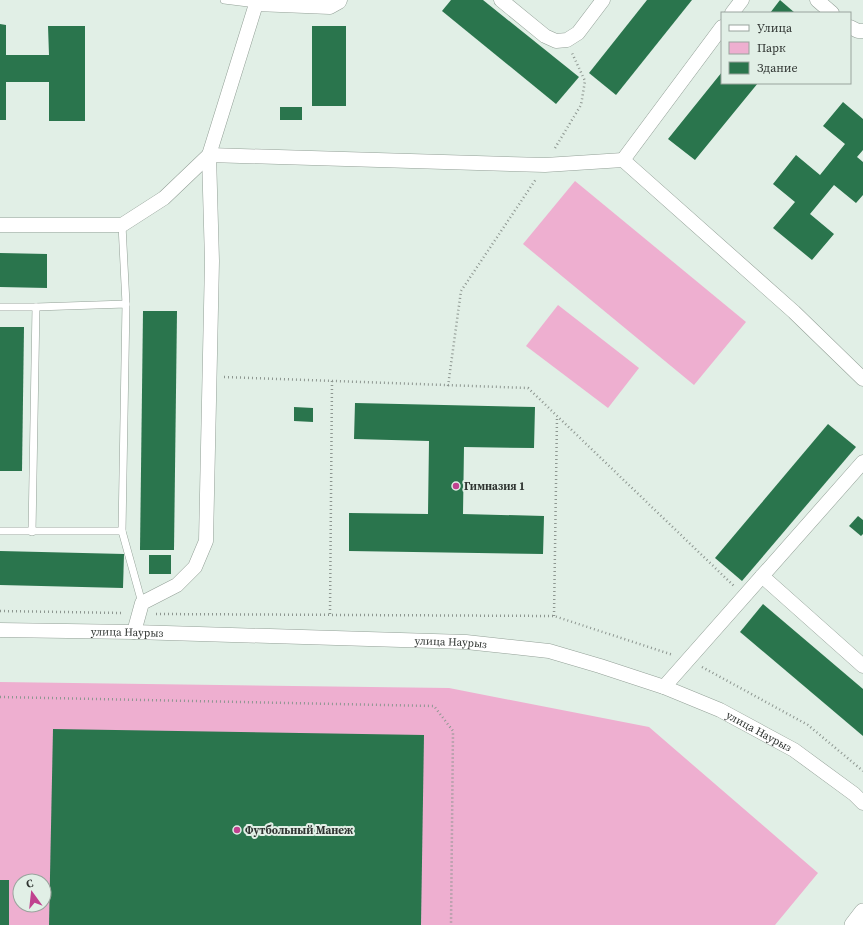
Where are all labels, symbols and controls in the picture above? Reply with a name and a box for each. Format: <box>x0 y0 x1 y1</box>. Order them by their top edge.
legend <box>721 12 851 84</box>
text: Улица <box>757 20 793 36</box>
text: Парк <box>757 40 786 56</box>
text: Здание <box>757 60 798 76</box>
place label: Гимназия 1 <box>464 479 525 494</box>
marker: Гимназия 1 <box>451 481 461 491</box>
street label: улица Наурыз <box>91 624 164 640</box>
street label: улица Наурыз <box>414 633 488 652</box>
street label: улица Наурыз <box>723 707 795 755</box>
place label: Футбольный Манеж <box>245 823 354 838</box>
marker: Футбольный Манеж <box>232 825 242 835</box>
north arrow <box>12 873 52 913</box>
text: С <box>24 876 35 892</box>

